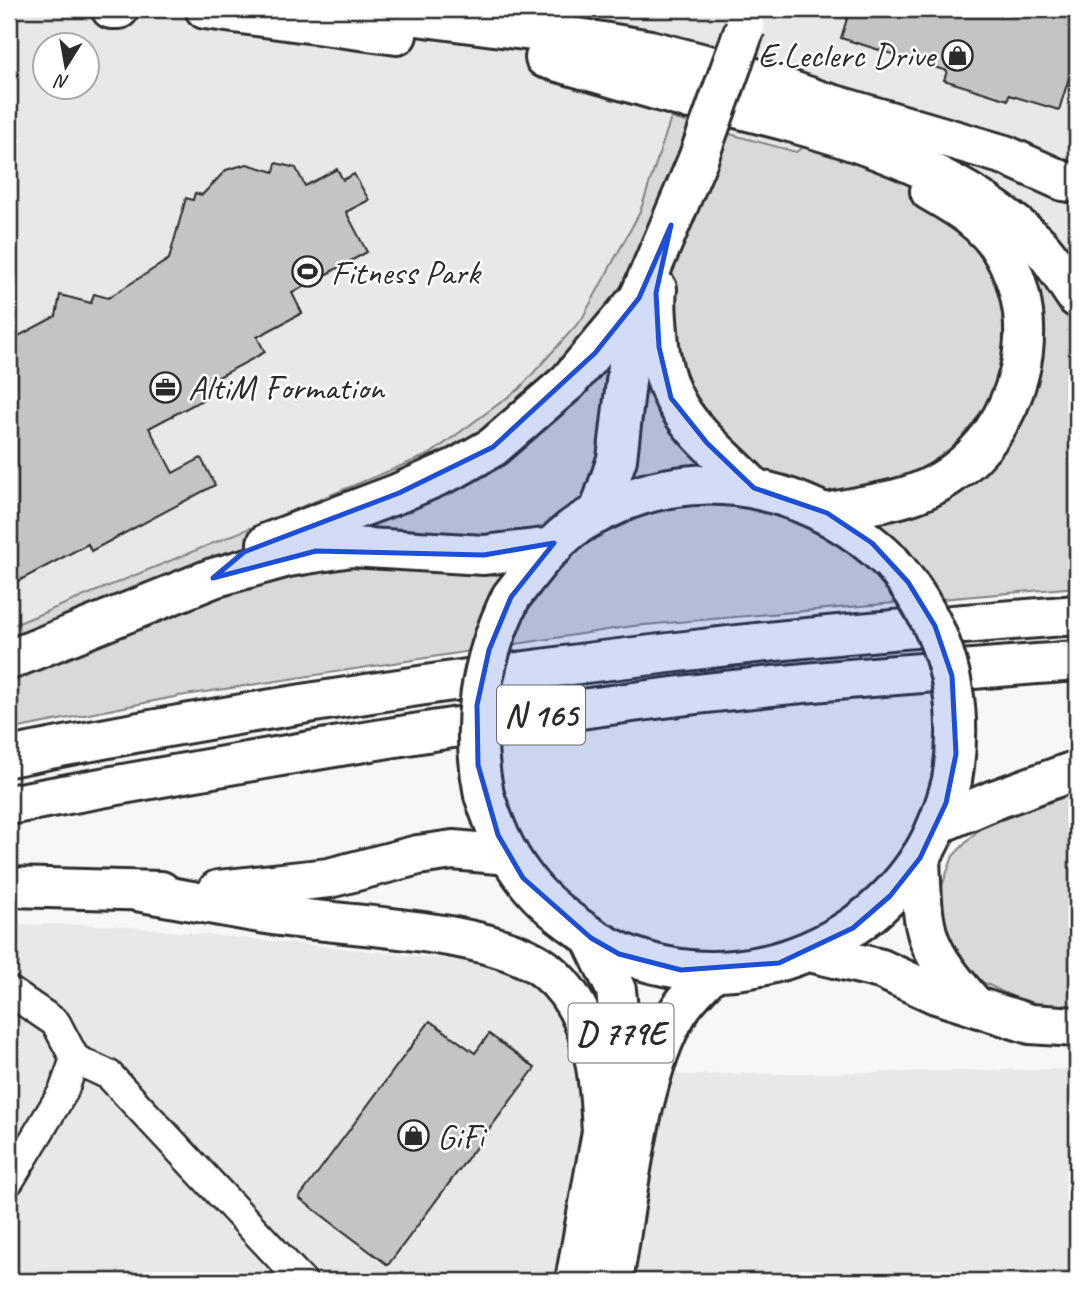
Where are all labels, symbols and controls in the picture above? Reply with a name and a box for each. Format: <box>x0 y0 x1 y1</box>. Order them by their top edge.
north arrow <box>32 32 102 102</box>
place label: E.Leclerc Drive <box>758 33 938 78</box>
shop icon: E.Leclerc Drive <box>941 38 975 72</box>
text: N <box>52 68 71 95</box>
place label: Fitness Park <box>331 250 482 295</box>
sports icon: Fitness Park <box>291 255 325 289</box>
place label: AltiM Formation <box>188 365 386 410</box>
office icon: AltiM Formation <box>148 370 182 404</box>
road number: N 165 <box>497 686 585 744</box>
road number: D 779E <box>568 1004 674 1063</box>
place label: GiFi <box>437 1114 488 1159</box>
shop icon: GiFi <box>397 1119 431 1153</box>

